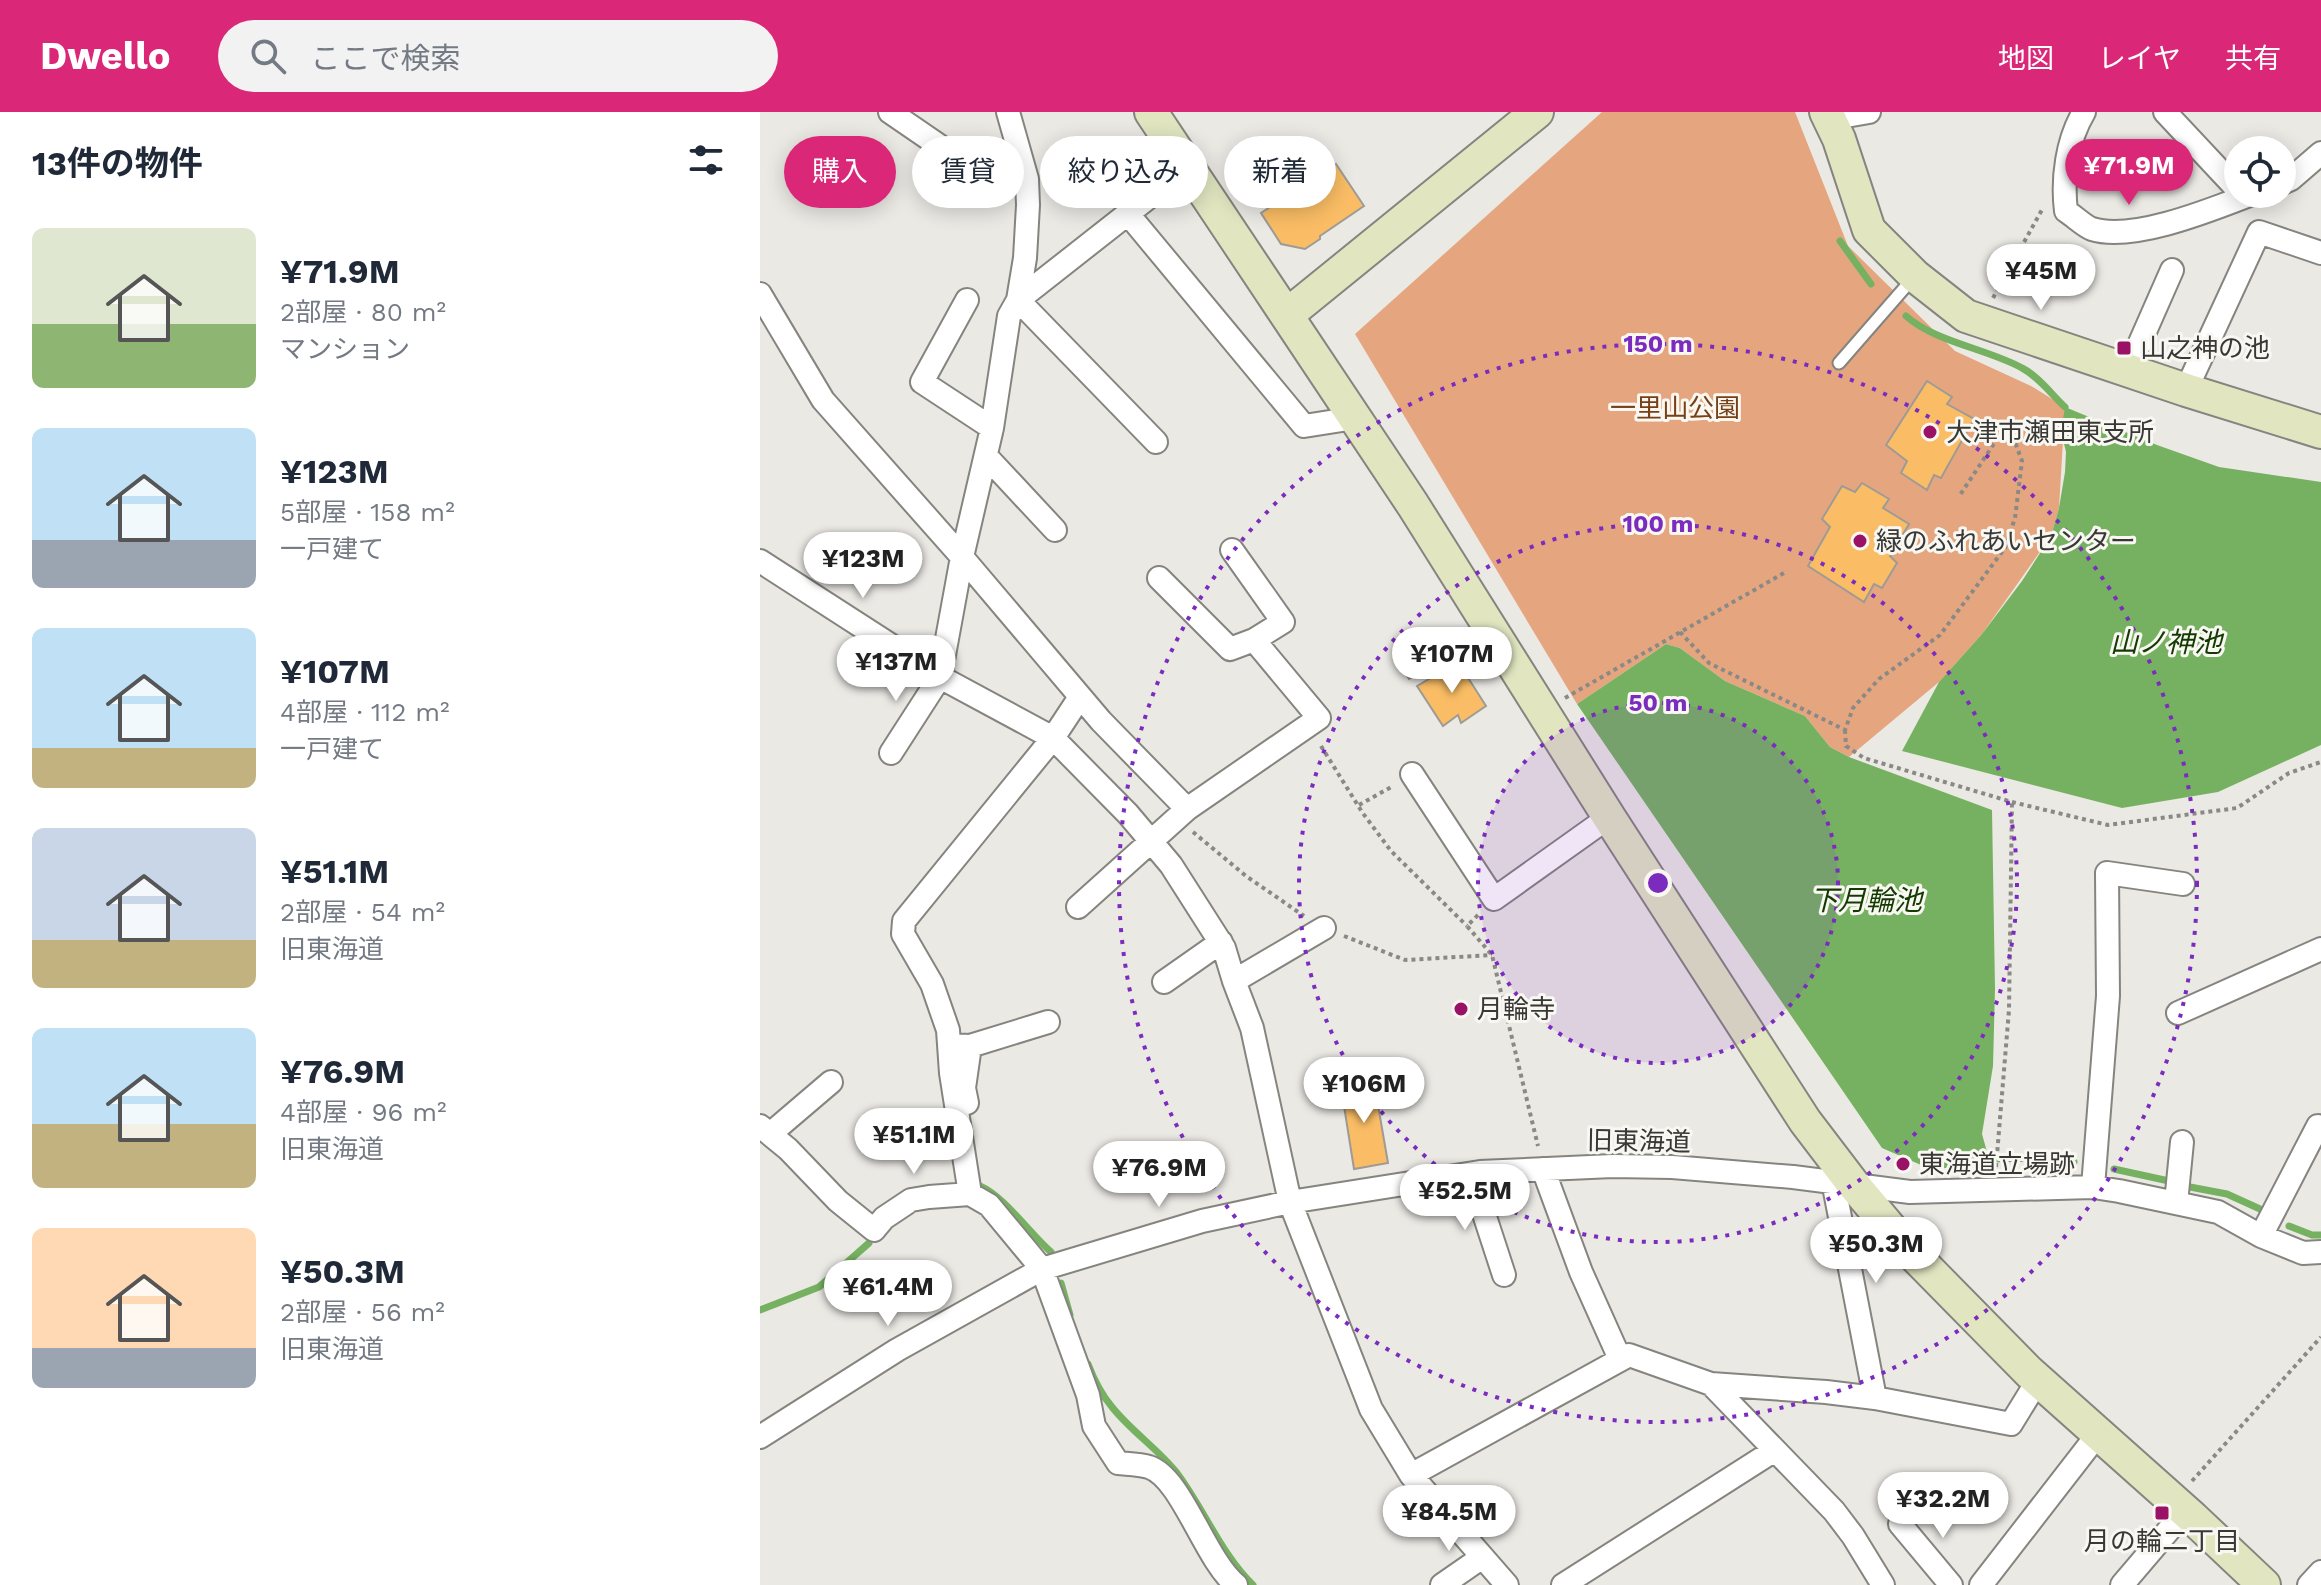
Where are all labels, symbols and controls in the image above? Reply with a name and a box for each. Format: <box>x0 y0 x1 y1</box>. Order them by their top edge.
search box <box>218 20 778 92</box>
text: Dwello <box>40 34 170 78</box>
icon: search <box>246 34 290 78</box>
text: ここで検索 <box>310 41 460 76</box>
text: 地図 <box>1998 42 2054 75</box>
text: レイヤ <box>2098 42 2181 75</box>
text: 共有 <box>2225 42 2281 75</box>
chip: 購入 <box>784 136 896 208</box>
chip: 賃貸 <box>912 136 1024 208</box>
chip: 絞り込み <box>1040 136 1208 208</box>
chip: 新着 <box>1224 136 1336 208</box>
map controls <box>2224 136 2296 208</box>
button: locate <box>2224 136 2296 208</box>
icon: filters <box>684 138 728 182</box>
pin: ¥71.9M <box>2064 139 2194 207</box>
text: 13件の物件 <box>32 143 203 183</box>
text: ¥71.9M <box>2083 150 2175 180</box>
pin: ¥45M <box>1994 244 2088 312</box>
text: ¥71.9M <box>280 251 400 291</box>
text: ¥45M <box>2005 255 2077 285</box>
icon: home <box>96 260 192 356</box>
text: 2部屋 · 80 m² <box>280 297 446 327</box>
text: 150 m <box>1623 330 1693 358</box>
place label: 山之神の池 <box>2140 333 2270 363</box>
text: マンション <box>280 334 410 364</box>
marker: 山之神の池 <box>2115 339 2133 357</box>
park label: 一里山公園 <box>1610 393 1740 423</box>
place label: 大津市瀬田東支所 <box>1946 417 2154 447</box>
marker: 大津市瀬田東支所 <box>1921 423 1939 441</box>
text: ¥123M <box>280 451 389 491</box>
icon: home <box>96 460 192 556</box>
text: 5部屋 · 158 m² <box>280 497 455 527</box>
text: 100 m <box>1623 510 1693 538</box>
place label: 緑のふれあいセンター <box>1876 526 2136 556</box>
pin: ¥123M <box>807 532 919 600</box>
marker: 緑のふれあいセンター <box>1851 532 1869 550</box>
text: 一戸建て <box>280 534 384 564</box>
text: ¥123M <box>821 543 905 573</box>
water label: 山ノ神池 <box>2110 626 2225 659</box>
pin: ¥107M <box>1396 627 1508 695</box>
pin: ¥137M <box>840 635 952 703</box>
text: ¥107M <box>1410 638 1494 668</box>
text: ¥137M <box>855 646 937 676</box>
text: ¥107M <box>280 651 390 691</box>
icon: home <box>96 660 192 756</box>
text: 50 m <box>1629 689 1687 717</box>
text: 4部屋 · 112 m² <box>280 697 450 727</box>
text: 一戸建て <box>280 734 384 764</box>
text: ¥51.1M <box>280 851 389 891</box>
icon: home <box>96 860 192 956</box>
centre of rings <box>1644 869 1672 897</box>
water label: 下月輪池 <box>1810 884 1925 917</box>
text: 2部屋 · 54 m² <box>280 897 445 927</box>
text: 旧東海道 <box>280 934 384 964</box>
place label: 月輪寺 <box>1477 994 1555 1024</box>
marker: 月輪寺 <box>1452 1000 1470 1018</box>
text: ¥76.9M <box>280 1051 405 1091</box>
pin: ¥106M <box>1308 1057 1420 1125</box>
icon: home <box>96 1060 192 1156</box>
text: ¥106M <box>1322 1068 1406 1098</box>
text: 4部屋 · 96 m² <box>280 1097 446 1127</box>
pin: ¥51.1M <box>849 1108 979 1176</box>
text: ¥51.1M <box>872 1119 956 1149</box>
street label: 旧東海道 <box>1587 1125 1691 1157</box>
text: 旧東海道 <box>280 1134 384 1164</box>
pin: ¥76.9M <box>1094 1141 1224 1209</box>
place label: 東海道立場跡 <box>1919 1149 2075 1179</box>
text: ¥76.9M <box>1111 1152 1207 1182</box>
marker: 東海道立場跡 <box>1894 1155 1912 1173</box>
pin: ¥52.5M <box>1400 1164 1530 1232</box>
text: ¥52.5M <box>1418 1175 1512 1205</box>
pin: ¥50.3M <box>1811 1217 1941 1285</box>
text: ¥50.3M <box>1828 1228 1924 1258</box>
text: ¥50.3M <box>280 1251 405 1291</box>
icon: home <box>96 1260 192 1356</box>
pin: ¥61.4M <box>823 1260 953 1328</box>
text: ¥61.4M <box>842 1271 934 1301</box>
text: 2部屋 · 56 m² <box>280 1297 445 1327</box>
text: 旧東海道 <box>280 1334 384 1364</box>
pin: ¥32.2M <box>1878 1472 2008 1540</box>
text: ¥32.2M <box>1896 1483 1990 1513</box>
pin: ¥84.5M <box>1384 1485 1514 1553</box>
text: ¥84.5M <box>1401 1496 1497 1526</box>
marker: 月の輪二丁目 <box>2153 1504 2171 1522</box>
place label: 月の輪二丁目 <box>2084 1526 2240 1556</box>

